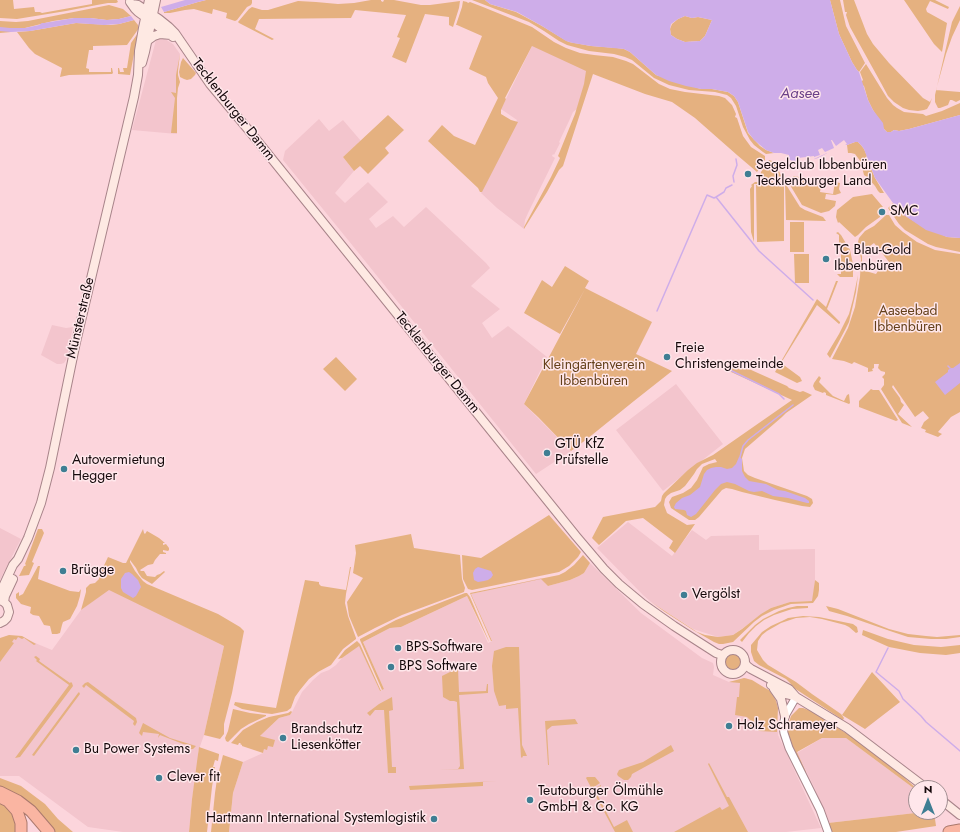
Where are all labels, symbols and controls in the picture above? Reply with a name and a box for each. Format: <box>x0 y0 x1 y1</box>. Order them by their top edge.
street label: Tecklenburger Damm <box>188 56 278 164</box>
water label: Aasee <box>781 85 819 103</box>
place label: Segelclub Ibbenbüren Tecklenburger Land <box>756 158 887 190</box>
marker: Segelclub Ibbenbüren Tecklenburger Land <box>743 169 753 179</box>
place label: SMC <box>890 204 919 220</box>
marker: SMC <box>877 207 887 217</box>
place label: TC Blau-Gold Ibbenbüren <box>834 243 911 276</box>
marker: TC Blau-Gold Ibbenbüren <box>821 254 831 264</box>
street label: Münsterstraße <box>64 276 98 360</box>
park label: Aaseebad Ibbenbüren <box>874 304 942 336</box>
street label: Tecklenburger Damm <box>391 309 483 417</box>
place label: Freie Christengemeinde <box>675 341 783 374</box>
marker: Freie Christengemeinde <box>662 352 672 362</box>
park label: Kleingärtenverein Ibbenbüren <box>543 358 645 390</box>
place label: GTÜ KfZ Prüfstelle <box>555 437 608 470</box>
marker: GTÜ KfZ Prüfstelle <box>542 448 552 458</box>
place label: Autovermietung Hegger <box>72 453 165 486</box>
marker: Autovermietung Hegger <box>59 464 69 474</box>
place label: Brügge <box>71 563 114 579</box>
marker: Brügge <box>58 566 68 576</box>
place label: Vergölst <box>692 587 740 603</box>
marker: Vergölst <box>679 590 689 600</box>
place label: BPS-Software <box>406 640 483 656</box>
marker: BPS-Software <box>393 643 403 653</box>
place label: BPS Software <box>399 659 477 675</box>
marker: BPS Software <box>386 662 396 672</box>
place label: Holz Schrameyer <box>737 718 838 734</box>
marker: Holz Schrameyer <box>724 721 734 731</box>
place label: Brandschutz Liesenkötter <box>291 722 363 754</box>
marker: Brandschutz Liesenkötter <box>278 733 288 743</box>
place label: Bu Power Systems <box>84 742 190 758</box>
marker: Bu Power Systems <box>71 745 81 755</box>
place label: Clever fit <box>167 770 220 786</box>
marker: Clever fit <box>154 773 164 783</box>
north arrow <box>908 780 948 820</box>
text: N <box>924 781 932 797</box>
place label: Teutoburger Ölmühle GmbH & Co. KG <box>538 784 663 816</box>
marker: Teutoburger Ölmühle GmbH & Co. KG <box>525 795 535 805</box>
place label: Hartmann International Systemlogistik <box>206 811 426 827</box>
marker: Hartmann International Systemlogistik <box>429 814 439 824</box>

